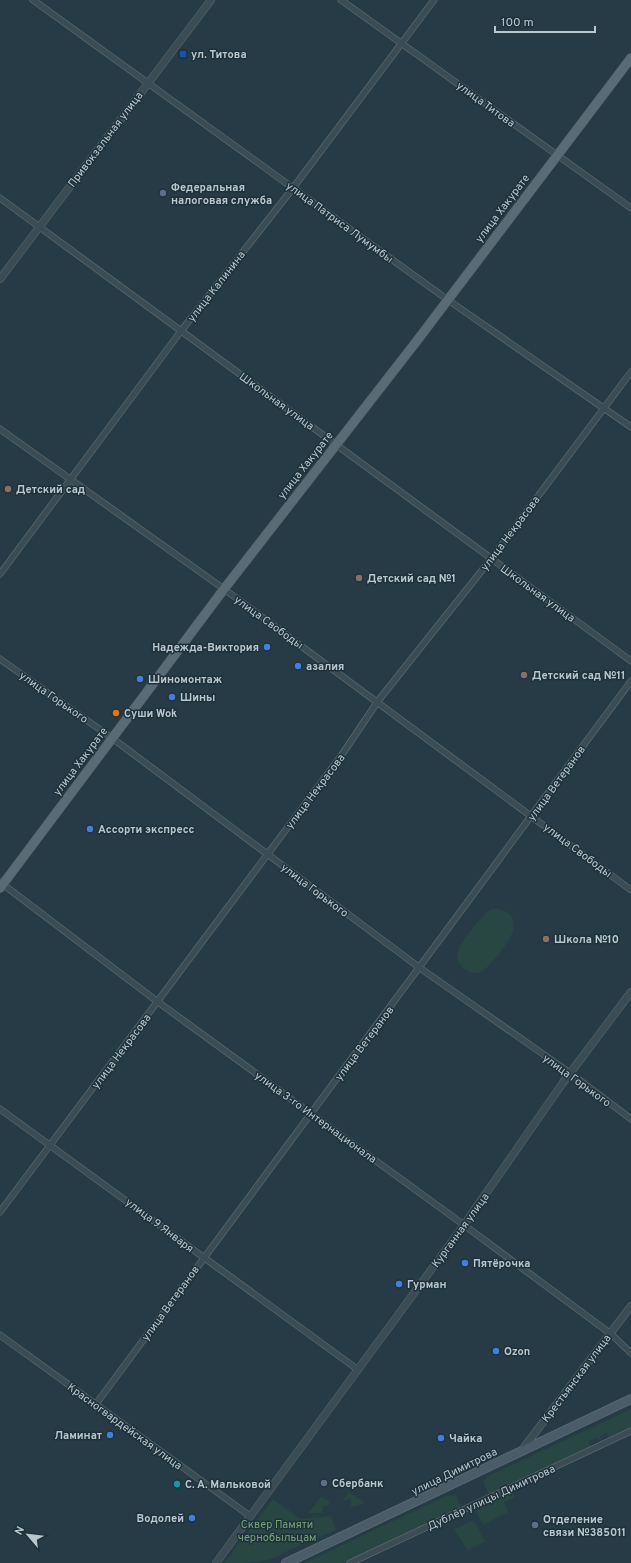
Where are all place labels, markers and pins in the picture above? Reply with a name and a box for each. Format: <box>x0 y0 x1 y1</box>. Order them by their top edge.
place label: ул. Титова <box>191 48 247 62</box>
marker: ул. Титова <box>178 49 188 59</box>
place label: Федеральная налоговая служба <box>171 181 272 208</box>
marker: Федеральная налоговая служба <box>158 188 168 198</box>
place label: Детский сад <box>16 483 85 497</box>
marker: Детский сад <box>3 484 13 494</box>
place label: Детский сад №1 <box>367 572 456 586</box>
marker: Детский сад №1 <box>354 573 364 583</box>
place label: Надежда-Виктория <box>152 641 259 655</box>
marker: Надежда-Виктория <box>262 642 272 652</box>
place label: азалия <box>306 660 344 674</box>
marker: азалия <box>293 661 303 671</box>
place label: Детский сад №11 <box>532 669 625 683</box>
marker: Детский сад №11 <box>519 670 529 680</box>
place label: Шиномонтаж <box>148 673 223 687</box>
marker: Шиномонтаж <box>135 674 145 684</box>
place label: Шины <box>180 691 215 705</box>
marker: Шины <box>167 692 177 702</box>
place label: Суши Wok <box>124 707 177 721</box>
marker: Суши Wok <box>111 708 121 718</box>
place label: Ассорти экспресс <box>98 823 195 837</box>
marker: Ассорти экспресс <box>85 824 95 834</box>
place label: Школа №10 <box>554 933 619 947</box>
marker: Школа №10 <box>541 934 551 944</box>
place label: Пятёрочка <box>473 1257 531 1271</box>
marker: Пятёрочка <box>460 1258 470 1268</box>
place label: Гурман <box>407 1278 447 1292</box>
marker: Гурман <box>394 1279 404 1289</box>
place label: Ozon <box>504 1345 530 1359</box>
marker: Ozon <box>491 1346 501 1356</box>
place label: Ламинат <box>54 1429 102 1443</box>
marker: Ламинат <box>105 1430 115 1440</box>
place label: Чайка <box>449 1432 482 1446</box>
marker: Чайка <box>436 1433 446 1443</box>
place label: Сбербанк <box>332 1477 384 1491</box>
place label: С. А. Мальковой <box>185 1478 271 1492</box>
marker: Сбербанк <box>319 1478 329 1488</box>
marker: С. А. Мальковой <box>172 1479 182 1489</box>
place label: Водолей <box>136 1512 184 1526</box>
marker: Водолей <box>187 1513 197 1523</box>
place label: Отделение связи №385011 <box>543 1513 626 1540</box>
marker: Отделение связи №385011 <box>530 1520 540 1530</box>

